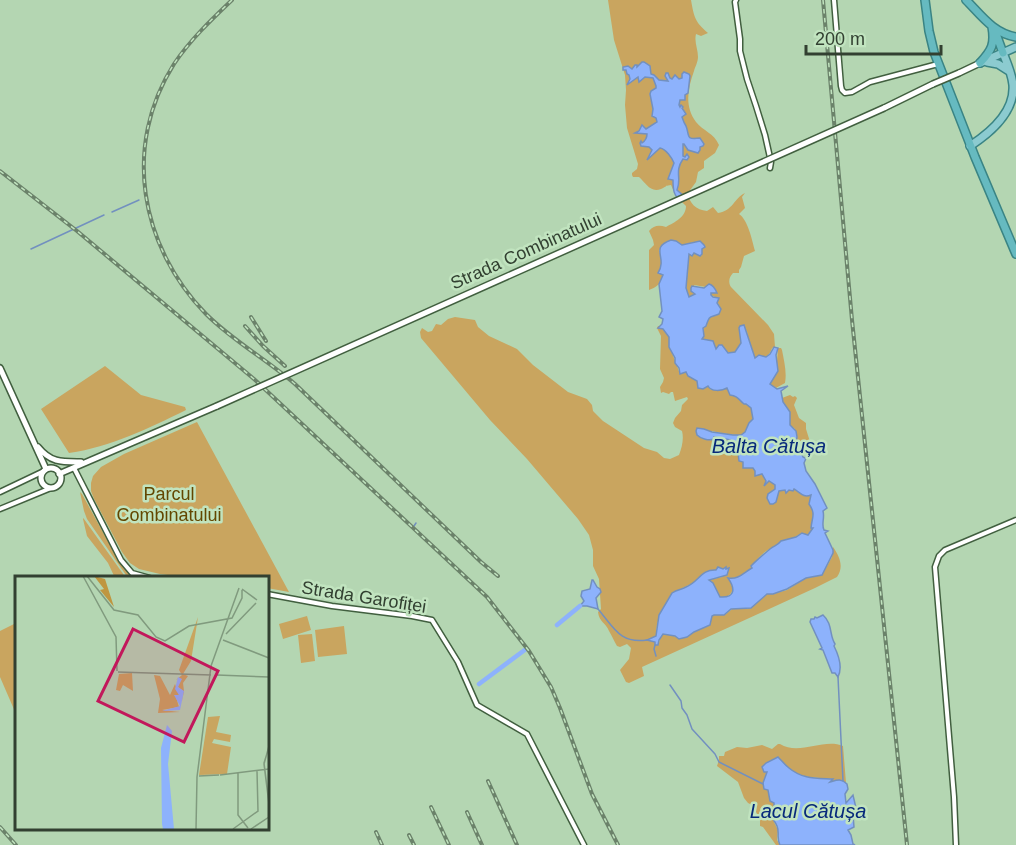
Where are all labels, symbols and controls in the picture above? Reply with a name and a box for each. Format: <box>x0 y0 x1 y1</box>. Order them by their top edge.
scale bar <box>806 18 941 56</box>
text: 200 m <box>815 29 865 49</box>
street label: Strada Combinatului <box>447 209 605 293</box>
water label: Balta Cătușa <box>712 435 826 457</box>
park label: Parcul Combinatului <box>116 484 222 525</box>
inset map <box>15 576 268 830</box>
street label: Strada Garofiței <box>300 577 428 617</box>
water label: Lacul Cătușa <box>750 800 866 822</box>

